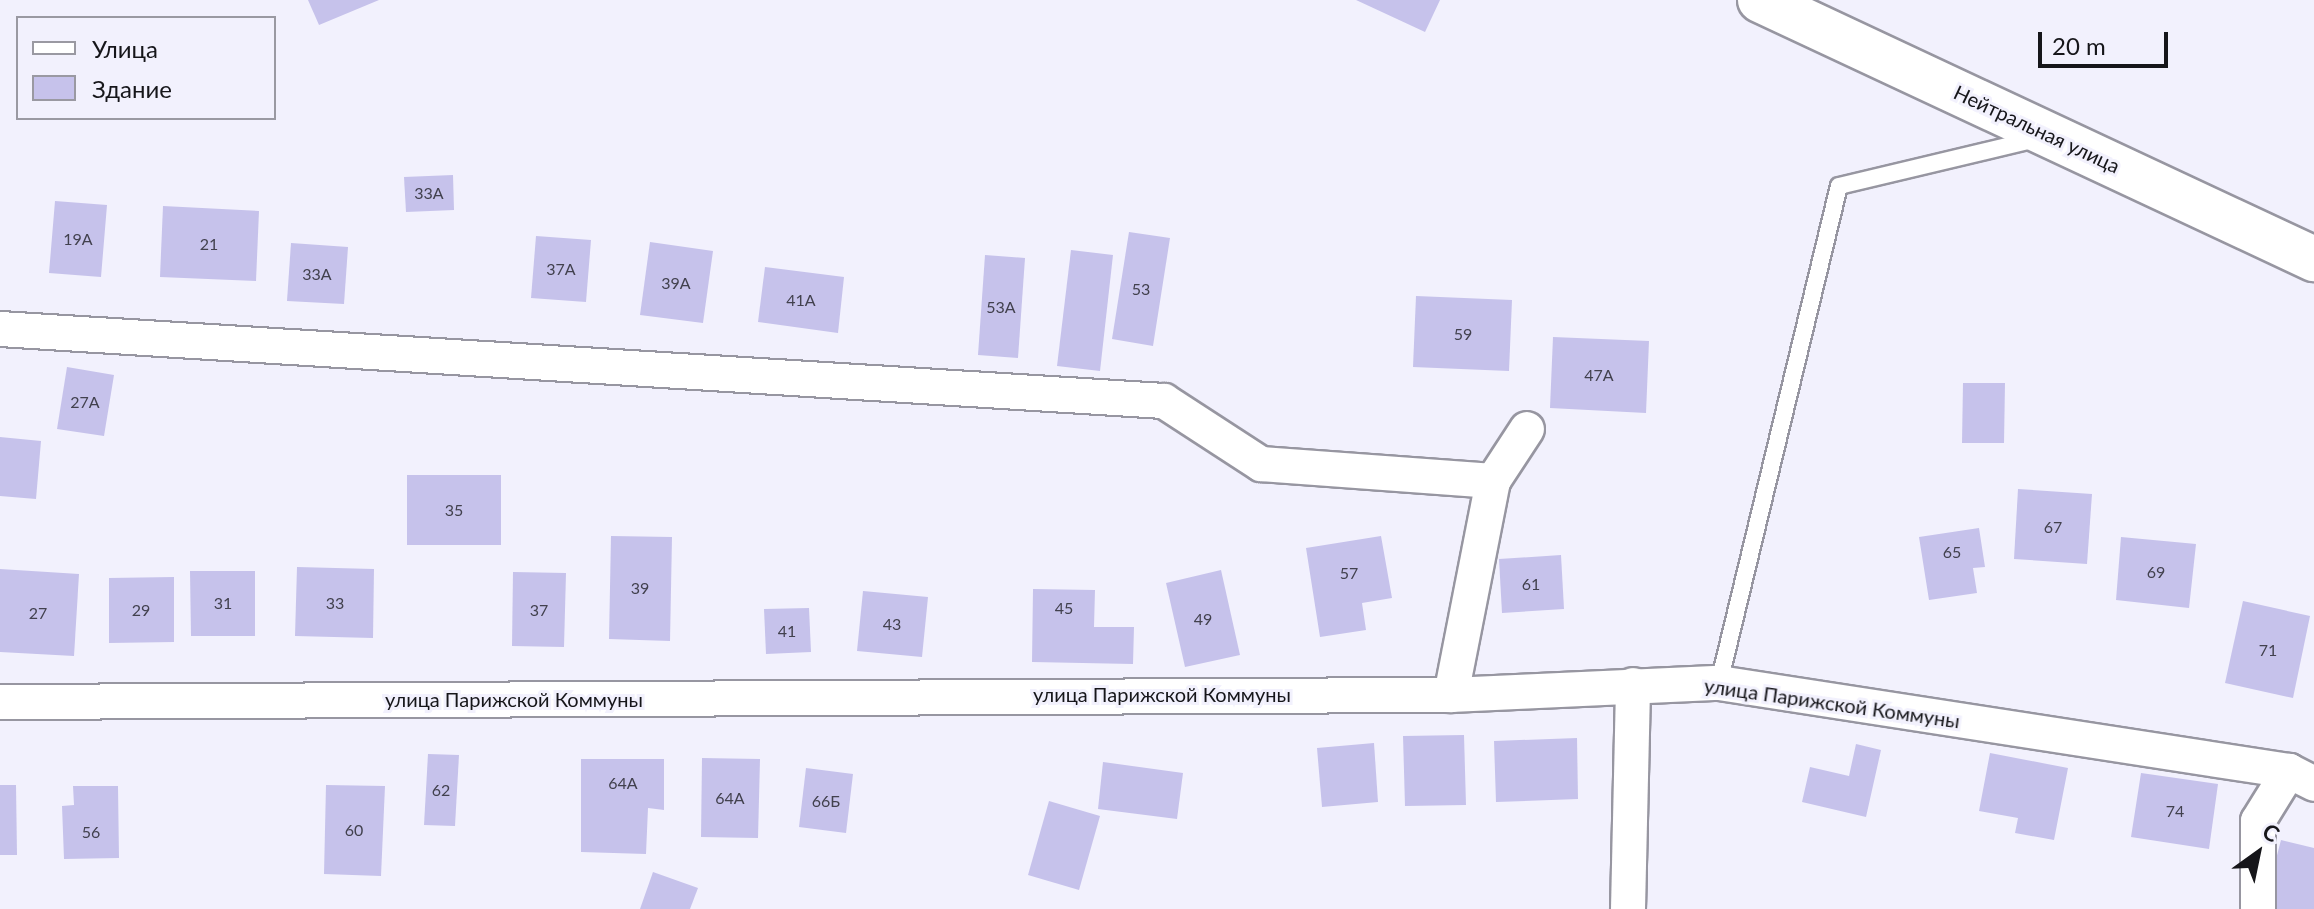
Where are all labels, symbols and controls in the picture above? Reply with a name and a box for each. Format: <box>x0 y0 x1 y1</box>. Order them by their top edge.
legend <box>16 16 276 120</box>
scale bar <box>2042 16 2172 66</box>
text: 20 m <box>2052 31 2106 60</box>
text: Улица <box>92 34 158 63</box>
text: Здание <box>92 74 172 103</box>
street label: Нейтральная улица <box>1950 80 2124 178</box>
house number: 33А <box>414 183 444 203</box>
house number: 19А <box>63 229 93 249</box>
house number: 21 <box>200 234 218 254</box>
house number: 37А <box>546 259 576 279</box>
house number: 33А <box>302 264 332 284</box>
house number: 39А <box>661 273 691 293</box>
house number: 53 <box>1132 279 1150 299</box>
house number: 41А <box>786 290 816 310</box>
house number: 53А <box>986 297 1016 317</box>
house number: 59 <box>1454 324 1472 344</box>
house number: 47А <box>1584 365 1614 385</box>
house number: 27А <box>70 392 100 412</box>
house number: 35 <box>445 500 463 520</box>
house number: 67 <box>2044 517 2062 537</box>
house number: 65 <box>1943 542 1961 562</box>
house number: 69 <box>2147 562 2165 582</box>
house number: 57 <box>1340 563 1358 583</box>
house number: 61 <box>1522 574 1540 594</box>
house number: 39 <box>631 578 649 598</box>
house number: 31 <box>214 593 232 613</box>
house number: 33 <box>326 593 344 613</box>
house number: 45 <box>1055 598 1073 618</box>
house number: 29 <box>132 600 150 620</box>
house number: 37 <box>530 600 548 620</box>
house number: 27 <box>29 603 47 623</box>
house number: 49 <box>1194 609 1212 629</box>
house number: 43 <box>883 614 901 634</box>
house number: 41 <box>778 621 796 641</box>
house number: 71 <box>2259 640 2277 660</box>
street label: улица Парижской Коммуны <box>1703 673 1961 733</box>
street label: улица Парижской Коммуны <box>1033 682 1291 706</box>
street label: улица Парижской Коммуны <box>385 687 643 711</box>
house number: 64А <box>608 773 638 793</box>
house number: 62 <box>432 780 450 800</box>
house number: 64А <box>715 788 745 808</box>
house number: 66Б <box>812 791 840 811</box>
house number: 74 <box>2166 801 2184 821</box>
north arrow <box>2218 813 2298 893</box>
text: С <box>2258 817 2285 848</box>
house number: 60 <box>345 820 363 840</box>
house number: 56 <box>82 822 100 842</box>

